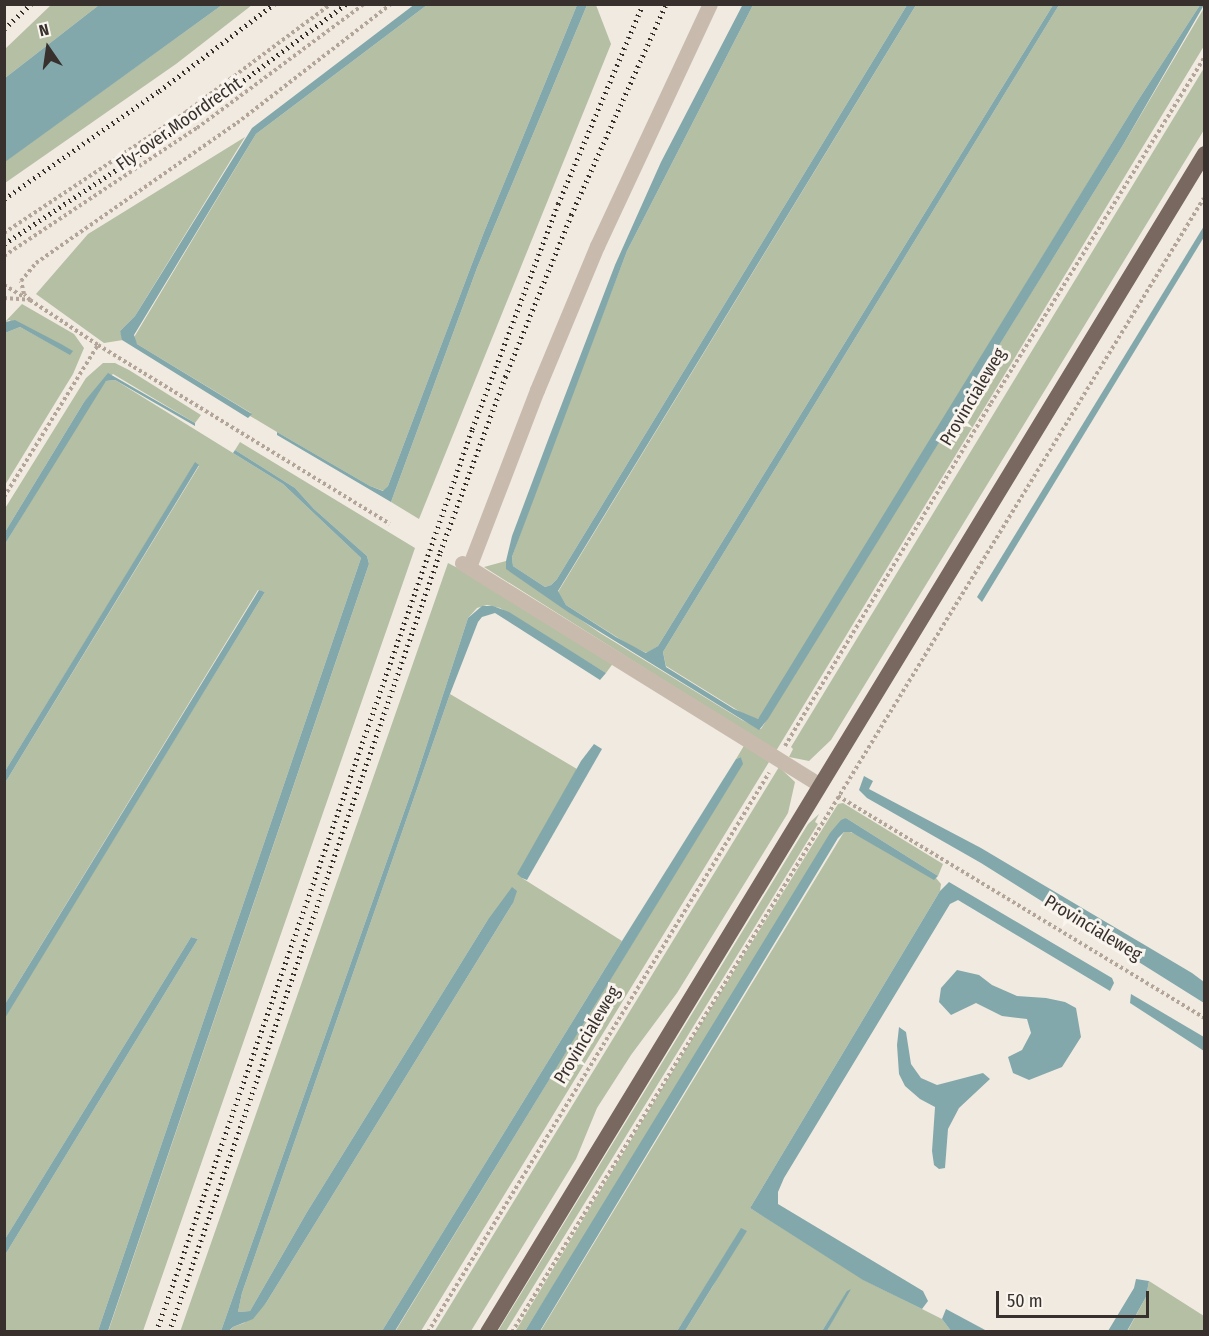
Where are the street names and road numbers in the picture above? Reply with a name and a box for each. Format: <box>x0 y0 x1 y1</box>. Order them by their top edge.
street label: Fly-over Moordrecht <box>112 73 246 175</box>
street label: Provincialeweg <box>935 344 1011 450</box>
street label: Provincialeweg <box>1040 890 1146 966</box>
street label: Provincialeweg <box>549 982 625 1088</box>

